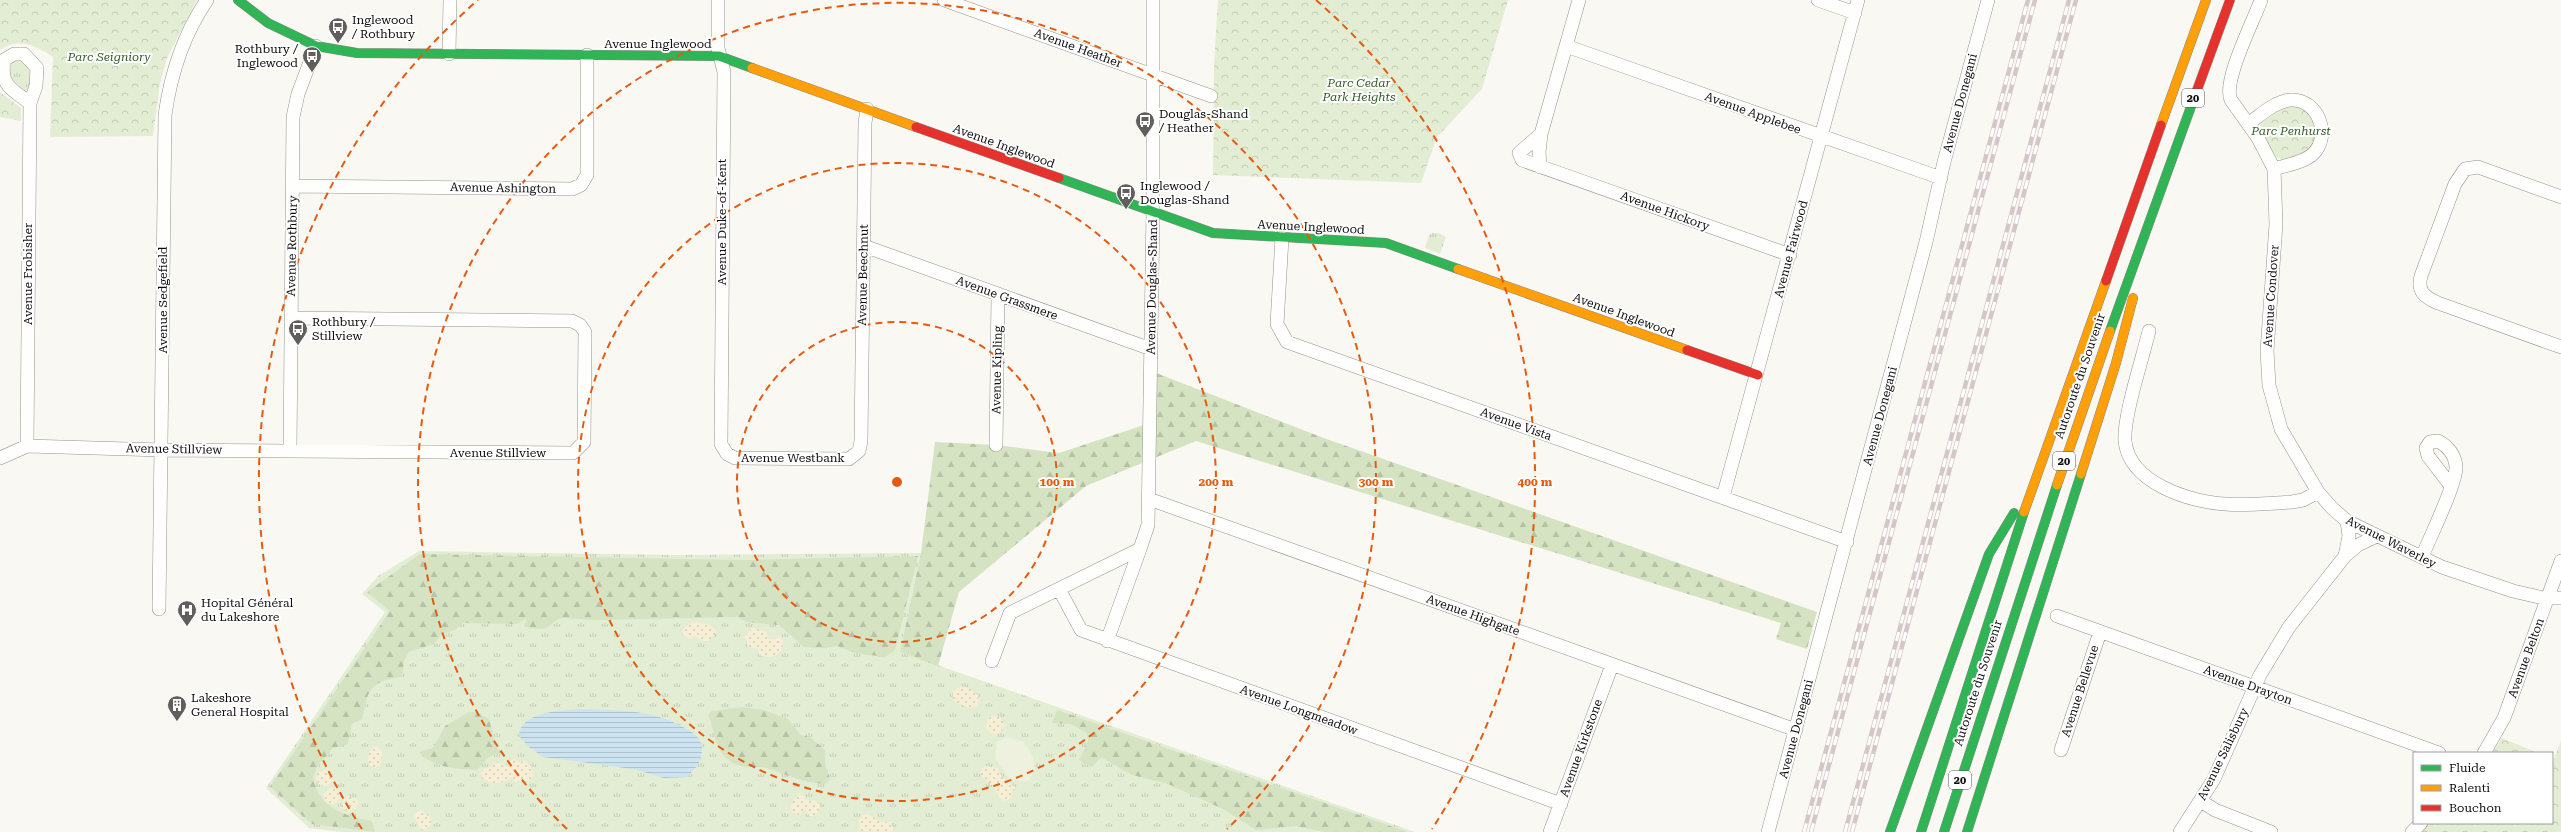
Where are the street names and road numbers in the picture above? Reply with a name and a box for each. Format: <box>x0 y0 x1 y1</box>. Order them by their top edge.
street label: Avenue Heather <box>1032 26 1124 70</box>
street label: Avenue Inglewood <box>604 37 712 51</box>
street label: Avenue Donegani <box>1940 52 1980 154</box>
street label: Avenue Applebee <box>1703 89 1803 137</box>
road number: 20 <box>2182 89 2204 107</box>
street label: Avenue Inglewood <box>951 121 1057 171</box>
street label: Avenue Duke-of-Kent <box>715 158 729 285</box>
street label: Avenue Ashington <box>450 180 556 196</box>
street label: Avenue Hickory <box>1619 188 1712 234</box>
street label: Avenue Rothbury <box>284 194 300 297</box>
street label: Avenue Fairwood <box>1771 198 1811 299</box>
street label: Avenue Inglewood <box>1257 217 1365 237</box>
street label: Avenue Douglas-Shand <box>1144 219 1160 355</box>
street label: Avenue Frobisher <box>21 223 35 325</box>
street label: Avenue Beechnut <box>855 224 871 326</box>
street label: Avenue Condover <box>2260 244 2282 348</box>
street label: Avenue Sedgefield <box>156 246 170 354</box>
street label: Avenue Grassmere <box>954 273 1060 323</box>
street label: Avenue Inglewood <box>1571 290 1677 340</box>
street label: Autoroute du Souvenir <box>2052 311 2108 441</box>
street label: Avenue Kipling <box>989 325 1005 414</box>
street label: Avenue Donegani <box>1860 365 1900 467</box>
street label: Avenue Vista <box>1478 405 1554 444</box>
street label: Avenue Stillview <box>126 441 222 457</box>
street label: Avenue Stillview <box>450 446 546 460</box>
street label: Avenue Westbank <box>741 451 845 465</box>
road number: 20 <box>2053 452 2075 470</box>
street label: Avenue Waverley <box>2344 513 2439 571</box>
street label: Avenue Highgate <box>1424 592 1522 639</box>
street label: Avenue Belton <box>2505 616 2547 700</box>
street label: Autoroute du Souvenir <box>1951 618 2005 748</box>
street label: Avenue Bellevue <box>2059 643 2102 739</box>
street label: Avenue Drayton <box>2202 662 2294 708</box>
street label: Avenue Donegani <box>1776 678 1816 780</box>
street label: Avenue Longmeadow <box>1238 682 1360 738</box>
street label: Avenue Kirkstone <box>1557 697 1605 799</box>
street label: Avenue Salisbury <box>2195 705 2252 802</box>
road number: 20 <box>1949 771 1971 789</box>

